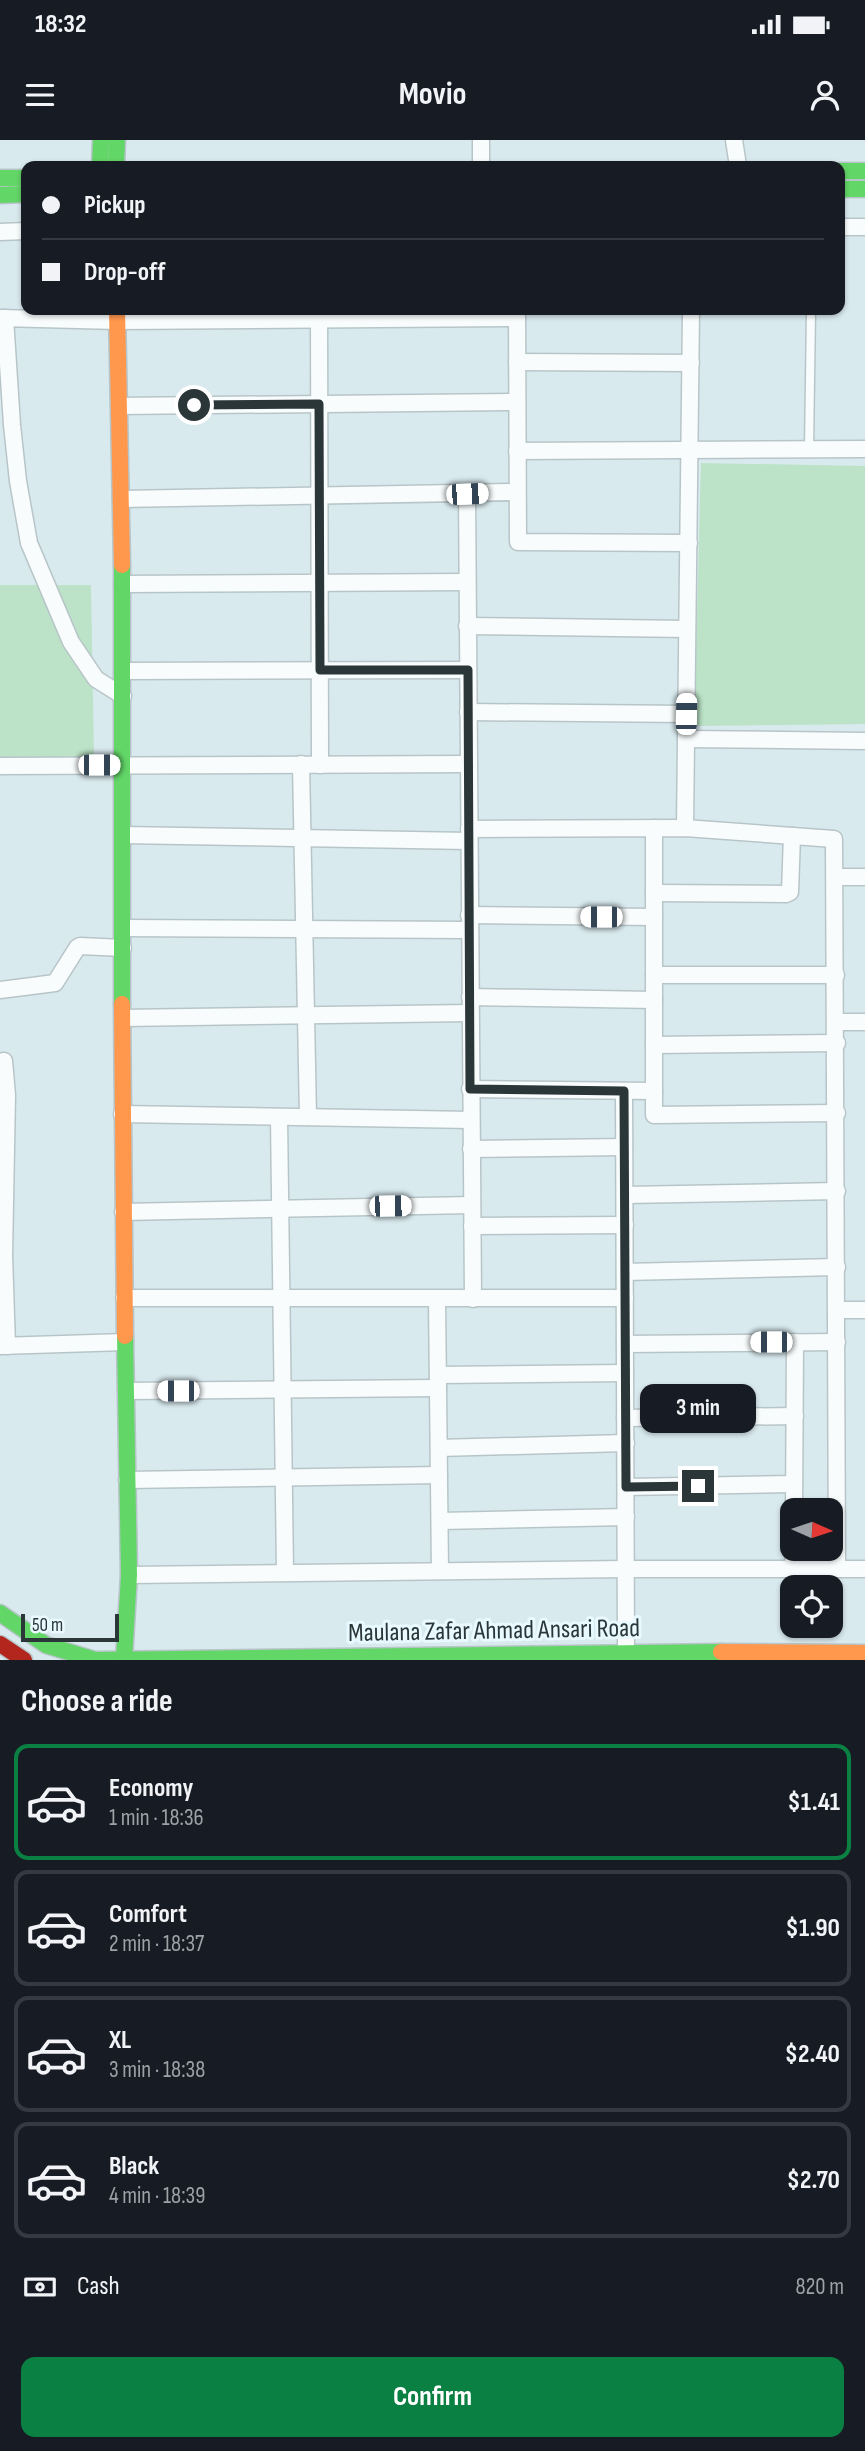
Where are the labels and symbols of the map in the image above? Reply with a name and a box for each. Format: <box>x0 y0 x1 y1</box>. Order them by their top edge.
route start <box>178 389 210 421</box>
car <box>446 483 489 505</box>
car <box>676 693 697 735</box>
car <box>79 755 121 776</box>
car <box>581 907 623 928</box>
car <box>369 1195 412 1217</box>
car <box>751 1332 793 1353</box>
car <box>158 1381 200 1402</box>
callout: 3 min <box>640 1384 756 1434</box>
route end <box>682 1470 714 1502</box>
north arrow <box>780 1498 844 1561</box>
scale bar <box>21 1611 119 1643</box>
street label: Maulana Zafar Ahmad Ansari Road <box>348 1613 640 1649</box>

